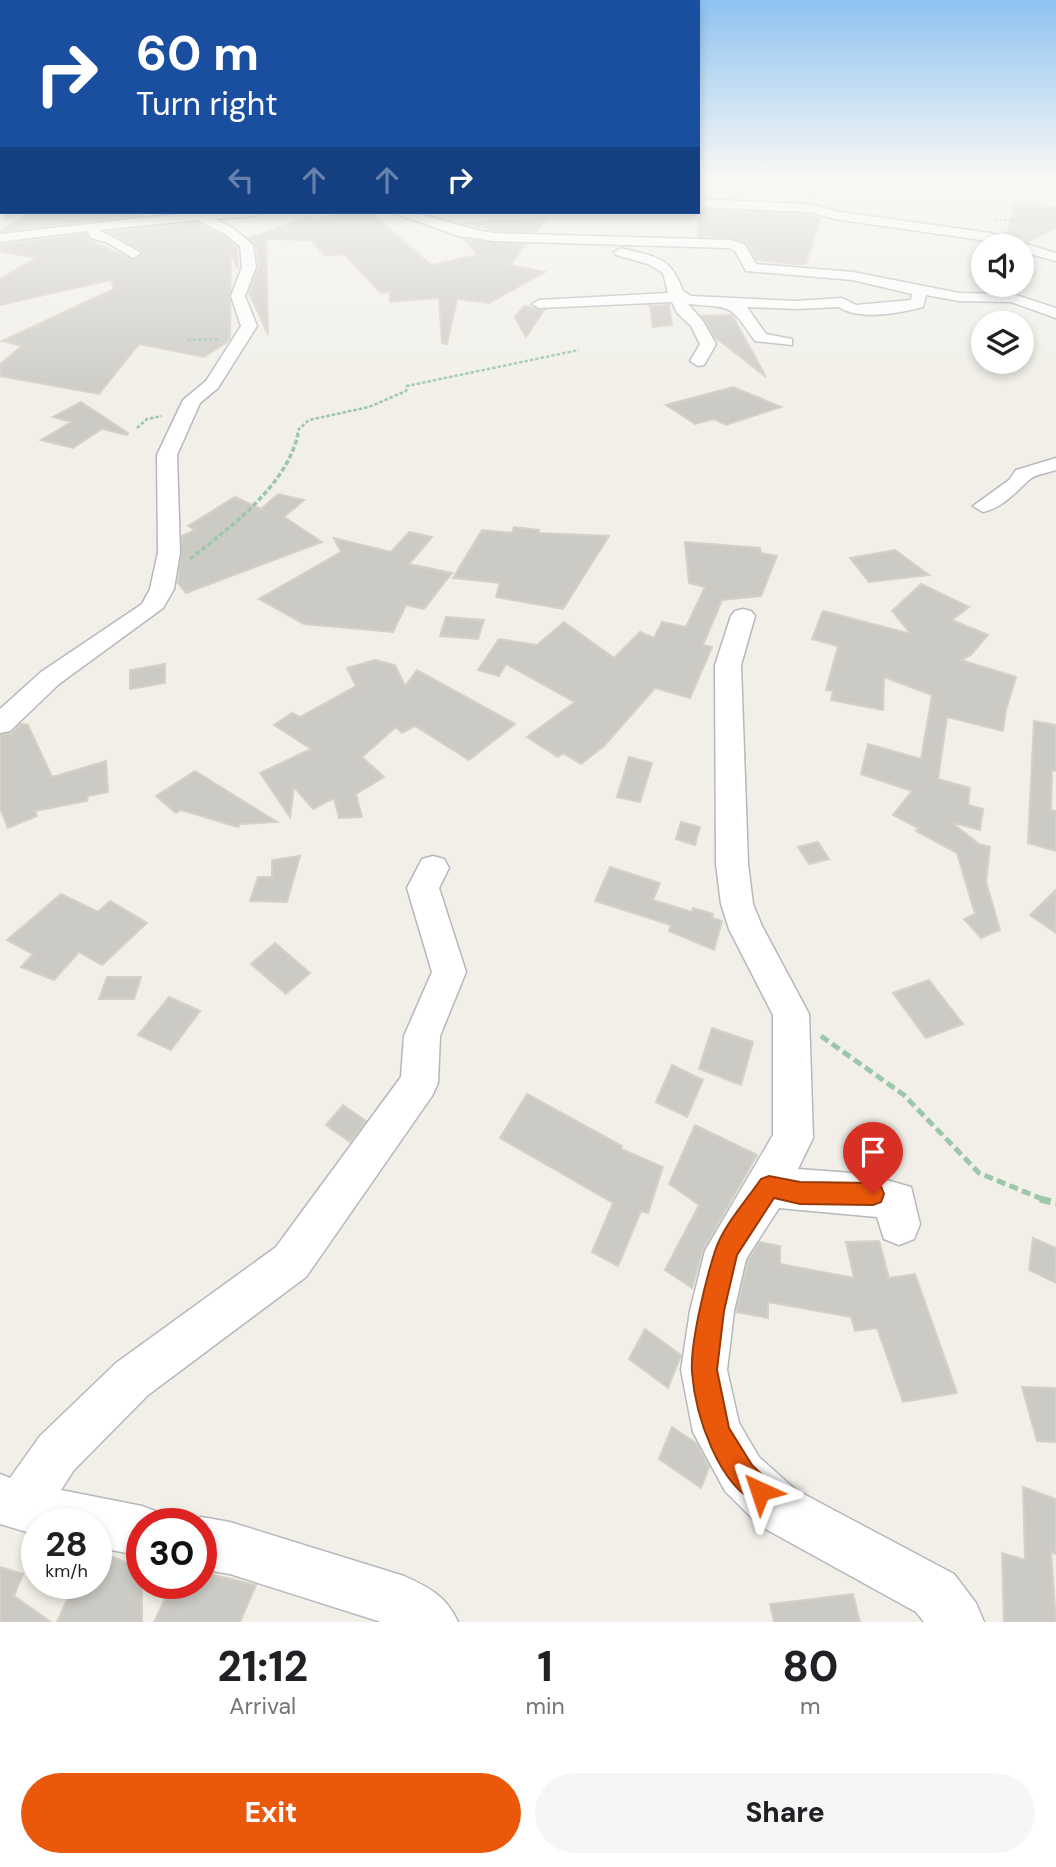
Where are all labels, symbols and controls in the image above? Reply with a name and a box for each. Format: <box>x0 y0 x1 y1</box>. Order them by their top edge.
text: 60 m <box>136 21 259 85</box>
icon: right <box>21 28 112 119</box>
text: Turn right <box>136 83 278 125</box>
icon: left <box>222 161 260 199</box>
icon: ahead <box>295 161 333 199</box>
icon: ahead <box>368 161 406 199</box>
icon: right <box>441 161 479 199</box>
map controls <box>971 234 1034 374</box>
button: sound <box>971 234 1034 297</box>
button: layers <box>971 311 1034 374</box>
pin <box>843 1122 903 1194</box>
icon: arrive <box>854 1133 892 1171</box>
position arrow <box>723 1454 797 1528</box>
speed limit sign: 30 <box>126 1508 217 1599</box>
text: 28 <box>45 1521 88 1567</box>
text: km/h <box>45 1559 88 1583</box>
text: 21:12 <box>217 1639 308 1694</box>
text: 1 <box>537 1639 553 1694</box>
text: 80 <box>782 1639 838 1694</box>
text: Arrival <box>229 1691 296 1721</box>
text: min <box>525 1691 565 1721</box>
text: m <box>800 1691 821 1721</box>
button: Exit <box>21 1773 521 1853</box>
button: Share <box>535 1773 1035 1853</box>

